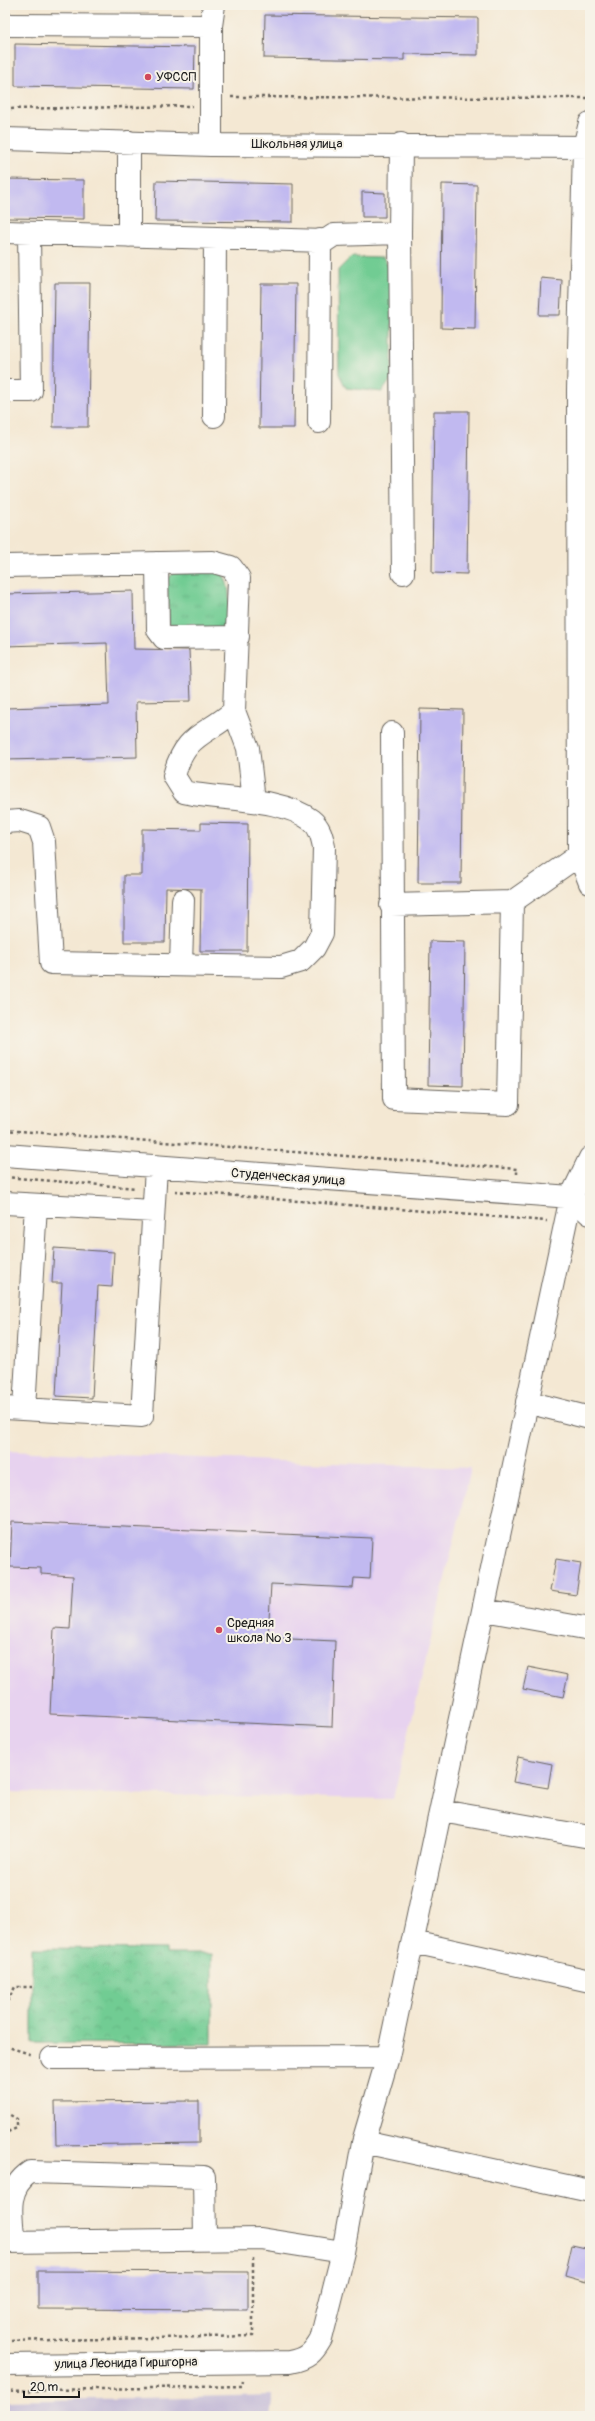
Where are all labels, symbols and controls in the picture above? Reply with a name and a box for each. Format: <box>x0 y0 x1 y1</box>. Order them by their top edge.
place label: УФССП <box>156 69 197 85</box>
marker: УФССП <box>143 72 153 82</box>
street label: Школьная улица <box>252 136 342 152</box>
street label: Студенческая улица <box>230 1165 346 1189</box>
place label: Средняя школа № 3 <box>227 1615 291 1646</box>
marker: Средняя школа № 3 <box>214 1625 224 1635</box>
street label: улица Леонида Гиршгорна <box>53 2354 198 2372</box>
scale bar <box>24 2373 79 2399</box>
text: 20 m <box>30 2380 59 2395</box>

